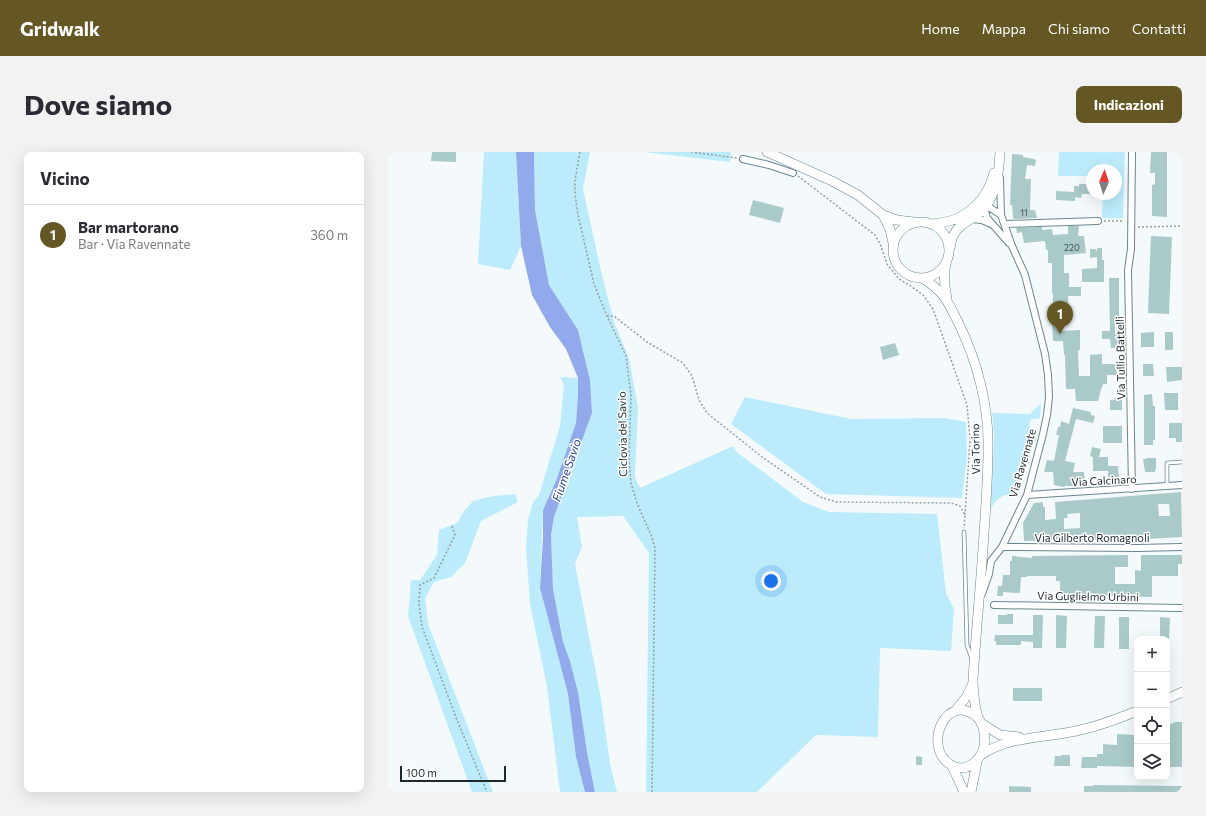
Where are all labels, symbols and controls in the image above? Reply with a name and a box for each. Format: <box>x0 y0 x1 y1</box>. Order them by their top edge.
text: Gridwalk <box>20 17 100 40</box>
text: Home <box>921 20 960 37</box>
text: Mappa <box>982 20 1026 37</box>
text: Chi siamo <box>1048 20 1110 37</box>
text: Contatti <box>1132 20 1186 37</box>
button: Indicazioni <box>1076 86 1182 123</box>
text: Dove siamo <box>24 87 172 121</box>
north arrow <box>1086 164 1122 200</box>
text: Vicino <box>40 168 90 189</box>
house number: 11 <box>1020 207 1028 218</box>
text: Bar martorano <box>78 218 179 236</box>
text: 1 <box>50 227 56 243</box>
text: 360 m <box>310 227 348 243</box>
text: Bar · Via Ravennate <box>78 236 190 252</box>
house number: 220 <box>1064 242 1080 253</box>
pin: 1 <box>1047 301 1073 334</box>
street label: Via Tullio Battelli <box>1113 316 1127 400</box>
street label: Ciclovia del Savio <box>615 391 629 477</box>
street label: Via Torino <box>968 423 982 475</box>
street label: Via Ravennate <box>1006 427 1038 499</box>
water label: Fiume Savio <box>549 437 583 503</box>
street label: Via Calcinaro <box>1071 472 1137 488</box>
street label: Via Gilberto Romagnoli <box>1034 531 1150 544</box>
your location <box>761 571 781 591</box>
street label: Via Guglielmo Urbini <box>1037 589 1139 603</box>
map controls <box>1134 636 1170 780</box>
button: + <box>1134 636 1170 672</box>
button: − <box>1134 672 1170 708</box>
button: locate <box>1134 708 1170 744</box>
button: layers <box>1134 744 1170 780</box>
scale bar <box>400 764 506 783</box>
text: 100 m <box>406 766 437 779</box>

